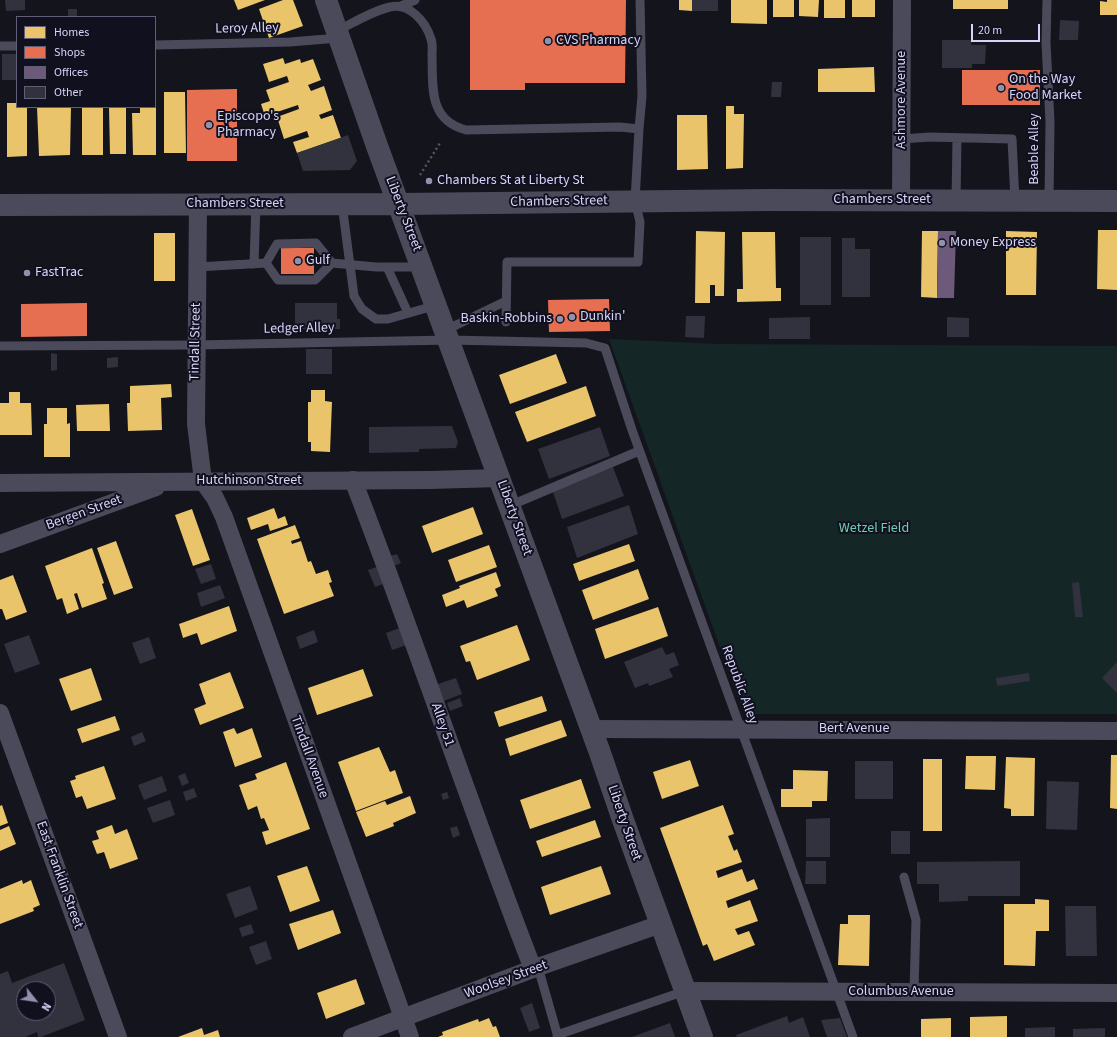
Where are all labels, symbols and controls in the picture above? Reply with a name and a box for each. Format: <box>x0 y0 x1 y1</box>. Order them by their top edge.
legend <box>16 16 156 108</box>
scale bar <box>973 16 1042 42</box>
street label: Leroy Alley <box>215 20 279 38</box>
text: 20 m <box>978 22 1002 39</box>
text: Homes <box>54 24 89 41</box>
place label: CVS Pharmacy <box>556 33 640 49</box>
marker: CVS Pharmacy <box>543 36 553 46</box>
text: Shops <box>54 44 85 61</box>
street label: Ashmore Avenue <box>894 51 910 149</box>
text: Offices <box>54 64 88 81</box>
place label: On the Way Food Market <box>1009 72 1082 104</box>
marker: On the Way Food Market <box>996 83 1006 93</box>
text: Other <box>54 84 83 101</box>
place label: Episcopo's Pharmacy <box>217 109 279 142</box>
street label: Beable Alley <box>1027 113 1043 185</box>
marker: Episcopo's Pharmacy <box>204 120 214 130</box>
place label: Chambers St at Liberty St <box>437 173 584 189</box>
street label: Liberty Street <box>381 174 425 254</box>
marker: Chambers St at Liberty St <box>424 176 434 186</box>
street label: Chambers Street <box>833 192 931 208</box>
street label: Chambers Street <box>510 193 608 211</box>
street label: Chambers Street <box>186 196 284 212</box>
place label: Money Express <box>950 235 1036 251</box>
marker: Money Express <box>937 238 947 248</box>
place label: Gulf <box>306 253 330 269</box>
marker: Gulf <box>293 256 303 266</box>
place label: FastTrac <box>35 265 83 281</box>
marker: FastTrac <box>22 268 32 278</box>
street label: Tindall Street <box>187 303 205 381</box>
place label: Dunkin' <box>580 309 625 325</box>
place label: Baskin-Robbins <box>461 311 552 327</box>
marker: Dunkin' <box>567 312 577 322</box>
marker: Baskin-Robbins <box>555 314 565 324</box>
street label: Ledger Alley <box>263 320 335 338</box>
street label: Hutchinson Street <box>196 473 302 489</box>
street label: Liberty Street <box>493 478 535 558</box>
street label: Bergen Street <box>44 492 124 534</box>
park label: Wetzel Field <box>839 521 909 537</box>
street label: Republic Alley <box>717 643 761 727</box>
street label: Alley 51 <box>427 701 457 749</box>
street label: Tindall Avenue <box>286 713 332 801</box>
street label: Bert Avenue <box>819 721 889 737</box>
street label: Liberty Street <box>603 783 645 863</box>
street label: East Franklin Street <box>32 819 86 931</box>
street label: Woolsey Street <box>462 957 550 1003</box>
north arrow <box>16 981 56 1021</box>
street label: Columbus Avenue <box>848 984 954 1000</box>
text: N <box>38 1000 54 1014</box>

